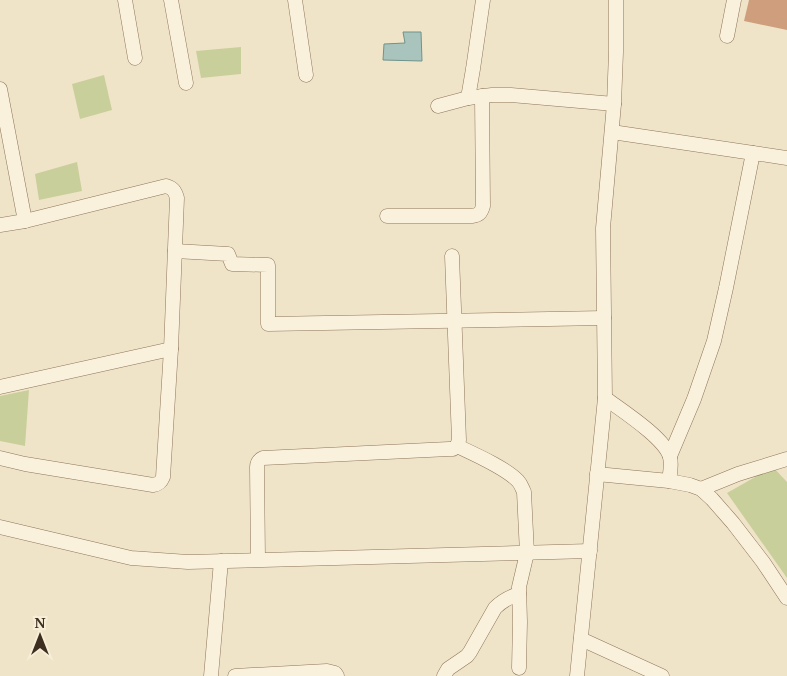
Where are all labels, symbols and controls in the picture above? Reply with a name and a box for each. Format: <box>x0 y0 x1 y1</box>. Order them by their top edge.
north arrow <box>15 611 65 661</box>
text: N <box>34 613 46 632</box>

